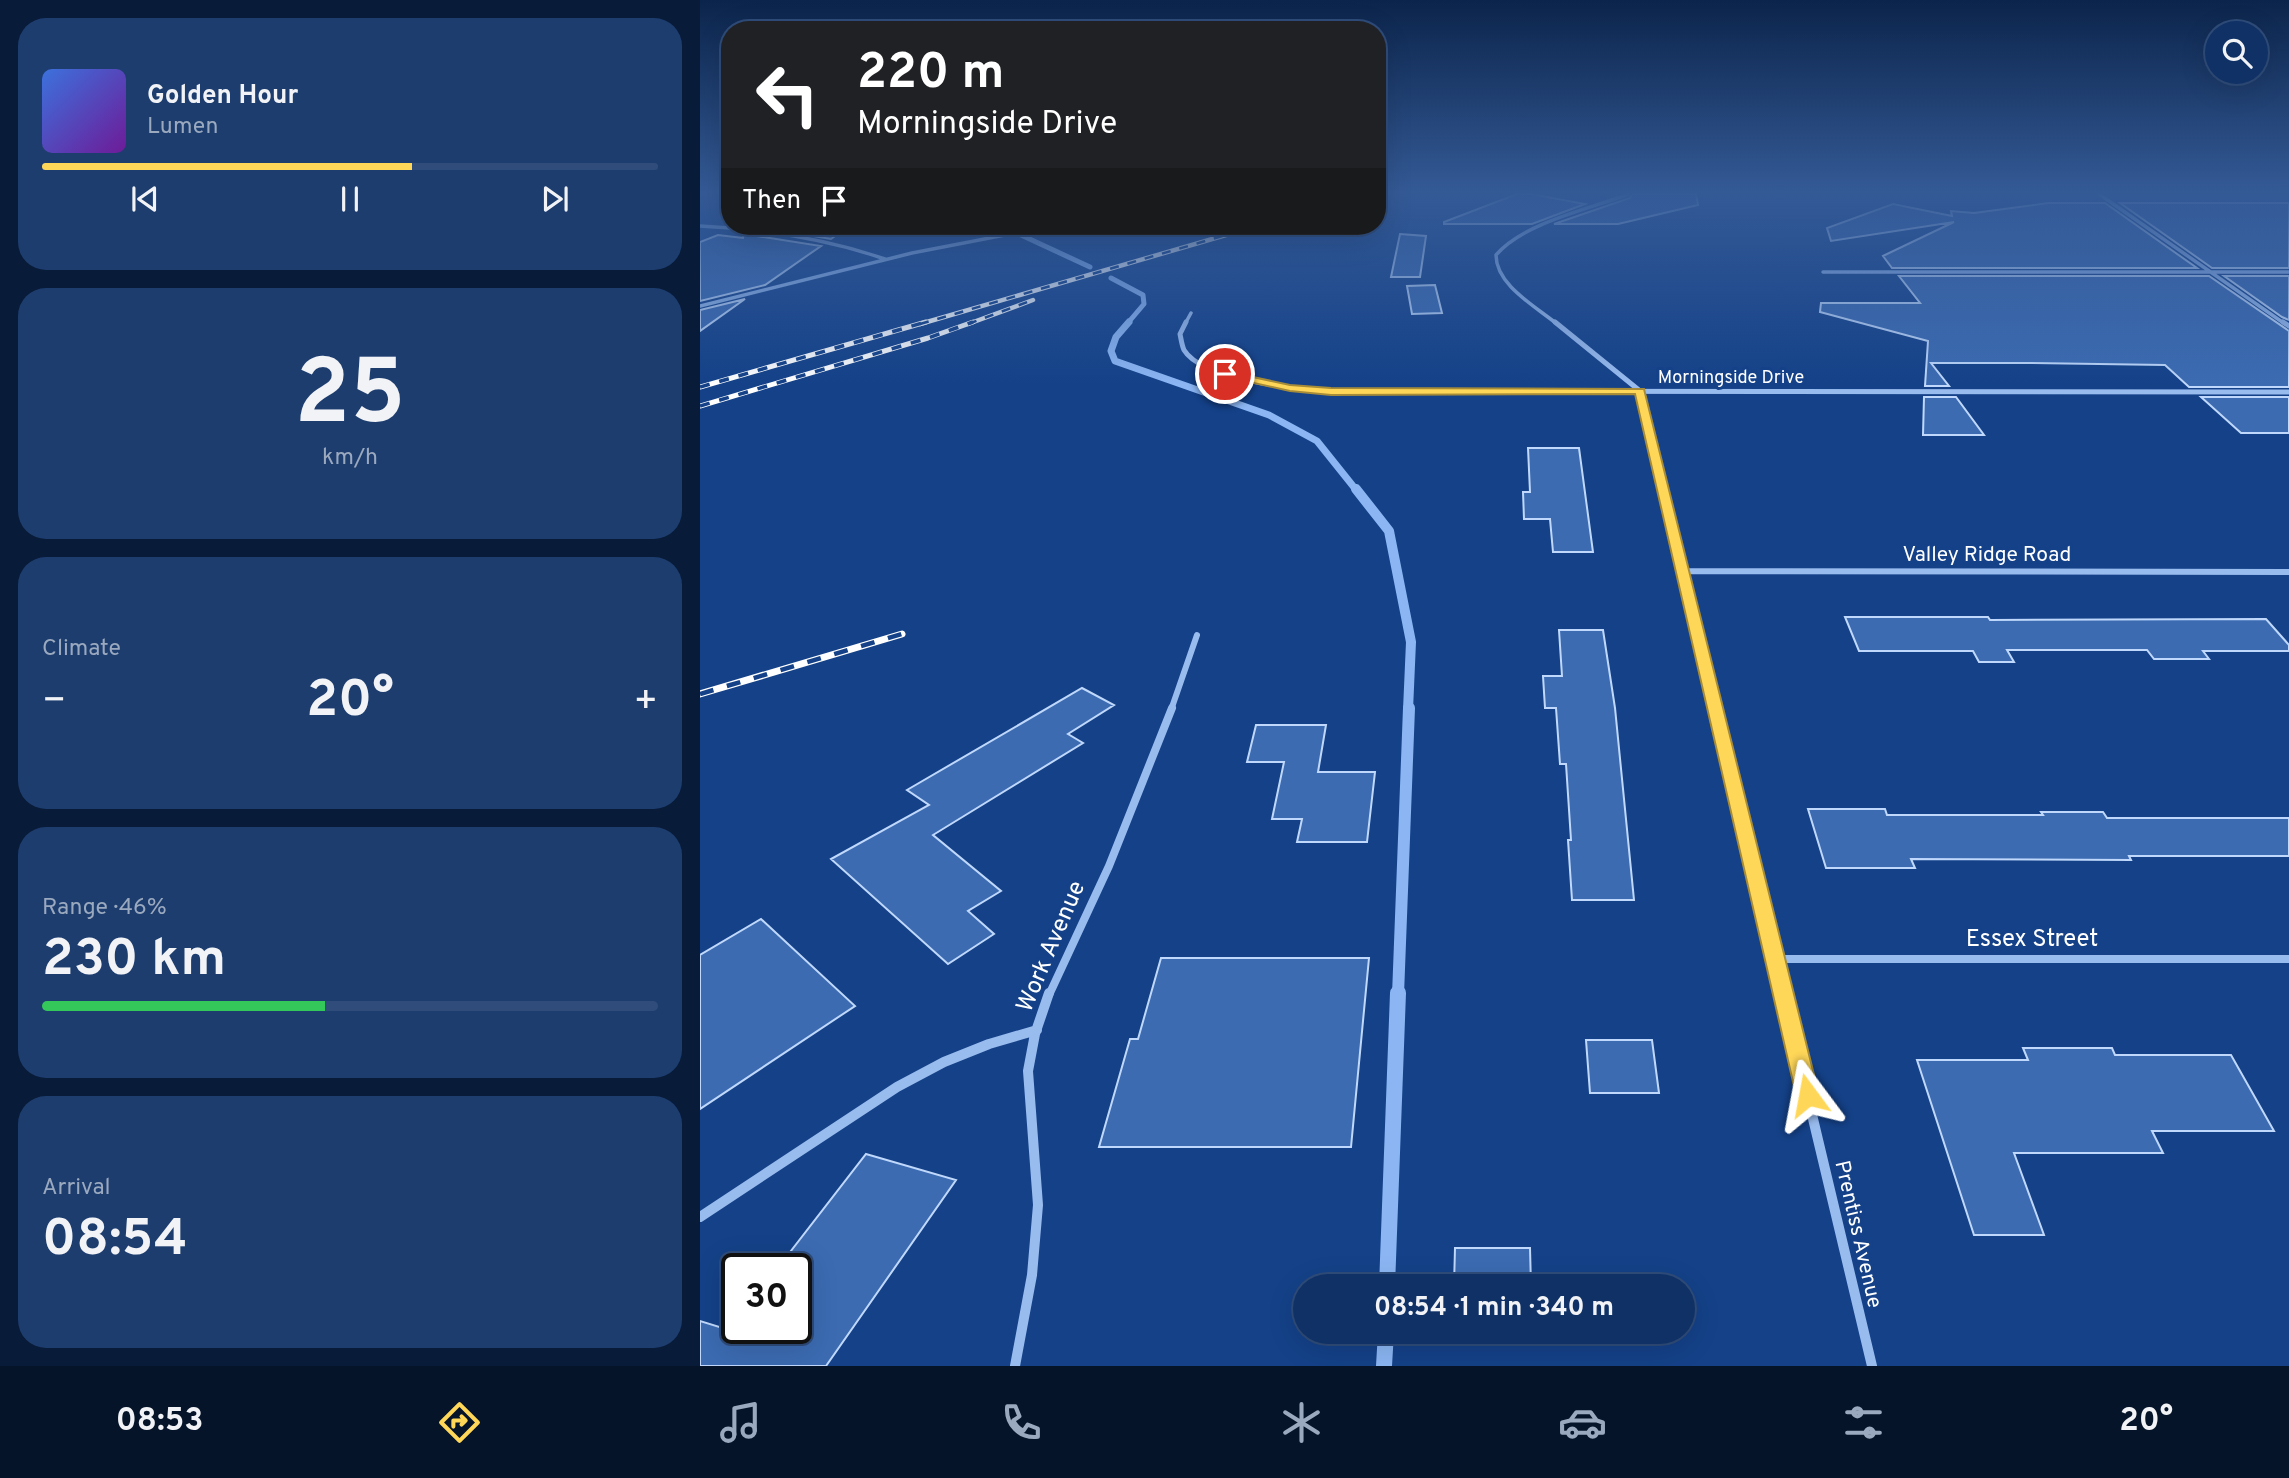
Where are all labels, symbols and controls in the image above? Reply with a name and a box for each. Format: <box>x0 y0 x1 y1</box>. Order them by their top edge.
map controls <box>2205 21 2268 84</box>
button: search <box>2205 21 2268 84</box>
text: 220 m <box>857 44 1004 106</box>
icon: left <box>742 49 833 140</box>
text: Golden Hour <box>147 80 298 113</box>
text: Morningside Drive <box>857 105 1117 145</box>
text: Lumen <box>147 113 218 142</box>
icon: previous <box>126 180 164 218</box>
icon: pause <box>331 180 369 218</box>
icon: next <box>536 180 574 218</box>
icon: arrive <box>815 182 853 220</box>
text: Then <box>742 185 801 218</box>
text: 25 <box>294 341 406 456</box>
pin <box>1195 344 1255 404</box>
icon: arrive <box>1206 355 1244 393</box>
street label: Morningside Drive <box>1658 367 1804 390</box>
text: km/h <box>322 444 378 473</box>
street label: Valley Ridge Road <box>1903 542 2071 569</box>
text: Climate <box>42 635 121 664</box>
text: 20° <box>306 669 394 735</box>
text: − <box>42 678 67 727</box>
text: + <box>633 678 658 727</box>
street label: Work Avenue <box>1011 877 1093 1017</box>
text: Range · 46% <box>42 894 167 923</box>
street label: Essex Street <box>1966 925 2098 955</box>
text: 230 km <box>42 928 226 994</box>
position arrow <box>1771 1058 1845 1132</box>
street label: Prentiss Avenue <box>1827 1158 1888 1311</box>
text: Arrival <box>42 1174 111 1203</box>
text: 08:54 <box>42 1208 188 1274</box>
speed limit sign: 30 <box>721 1253 812 1344</box>
text: 08:54 · 1 min · 340 m <box>1374 1292 1614 1325</box>
icon: directions <box>435 1398 484 1447</box>
icon: music <box>716 1398 765 1447</box>
icon: phone <box>997 1398 1046 1447</box>
icon: climate <box>1277 1398 1326 1447</box>
icon: car <box>1558 1398 1607 1447</box>
icon: filters <box>1839 1398 1888 1447</box>
text: 08:53 <box>116 1402 204 1442</box>
text: 20° <box>2119 1402 2173 1442</box>

